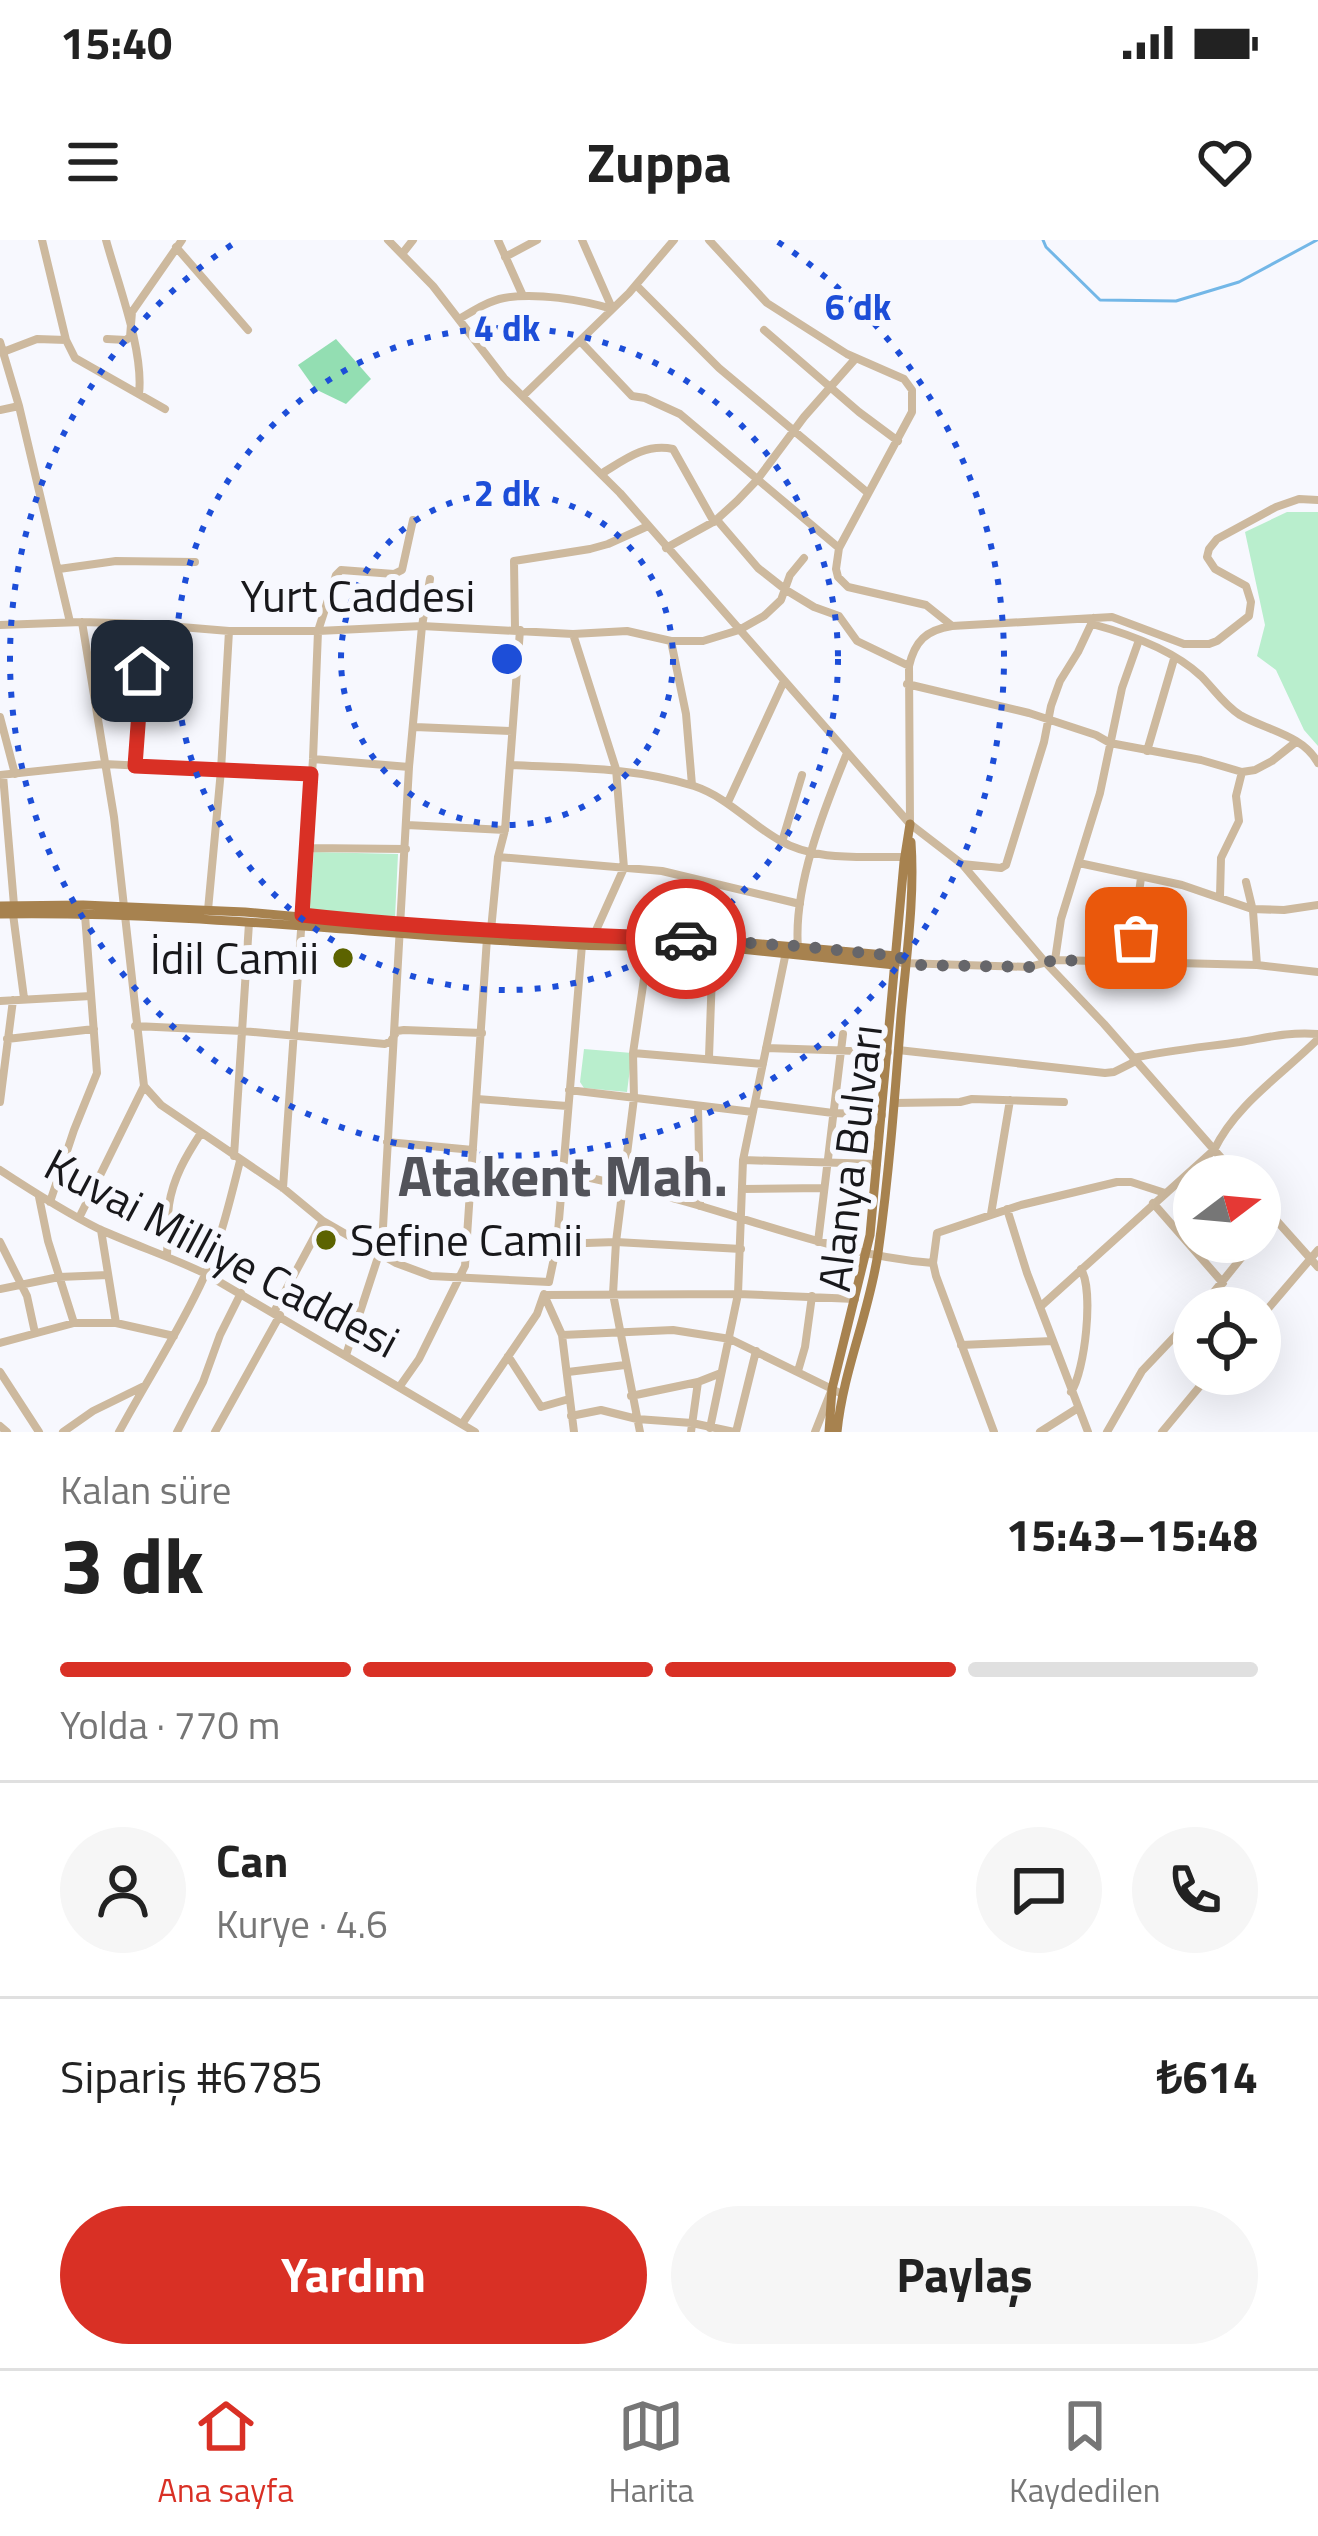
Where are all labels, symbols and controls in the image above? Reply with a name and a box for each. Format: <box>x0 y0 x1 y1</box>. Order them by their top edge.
text: 15:40 <box>60 8 172 76</box>
text: Zuppa <box>587 121 731 203</box>
icon: menu <box>60 129 126 195</box>
icon: heart <box>1192 129 1258 195</box>
text: 6 dk <box>825 279 892 334</box>
text: 4 dk <box>474 300 541 355</box>
text: 2 dk <box>474 465 541 520</box>
street label: Yurt Caddesi <box>241 561 475 629</box>
pin <box>91 620 193 722</box>
icon: home <box>109 638 175 704</box>
centre of rings <box>486 638 528 680</box>
courier <box>626 879 746 999</box>
pin <box>1085 887 1187 989</box>
icon: bag <box>1103 905 1169 971</box>
icon: car <box>653 906 719 972</box>
place label: İdil Camii <box>150 923 319 991</box>
marker: İdil Camii <box>330 945 356 971</box>
street label: Alanya Bulvarı <box>799 1020 899 1295</box>
street label: Kuvai Milliye Caddesi <box>33 1130 412 1374</box>
district label: Atakent Mah. <box>398 1131 728 1218</box>
north arrow <box>1173 1155 1281 1263</box>
map controls <box>1173 1155 1281 1395</box>
place label: Sefine Camii <box>350 1205 583 1273</box>
marker: Sefine Camii <box>313 1227 339 1253</box>
button: locate <box>1173 1287 1281 1395</box>
text: Kalan süre <box>60 1460 231 1519</box>
text: 15:43–15:48 <box>1006 1500 1258 1568</box>
text: 3 dk <box>60 1505 204 1623</box>
text: Yolda · 770 m <box>60 1695 280 1754</box>
text: Can <box>216 1826 288 1894</box>
button: person <box>60 1827 186 1953</box>
button: chat <box>976 1827 1102 1953</box>
button: phone <box>1132 1827 1258 1953</box>
text: Kurye · 4.6 <box>216 1894 388 1953</box>
text: Sipariş #6785 <box>60 2042 323 2110</box>
text: ₺614 <box>1157 2042 1258 2110</box>
button: Yardım <box>60 2206 647 2344</box>
button: Paylaş <box>671 2206 1258 2344</box>
tab: Ana sayfa <box>157 2393 294 2515</box>
tab: Harita <box>609 2393 694 2515</box>
tab: Kaydedilen <box>1009 2393 1161 2515</box>

